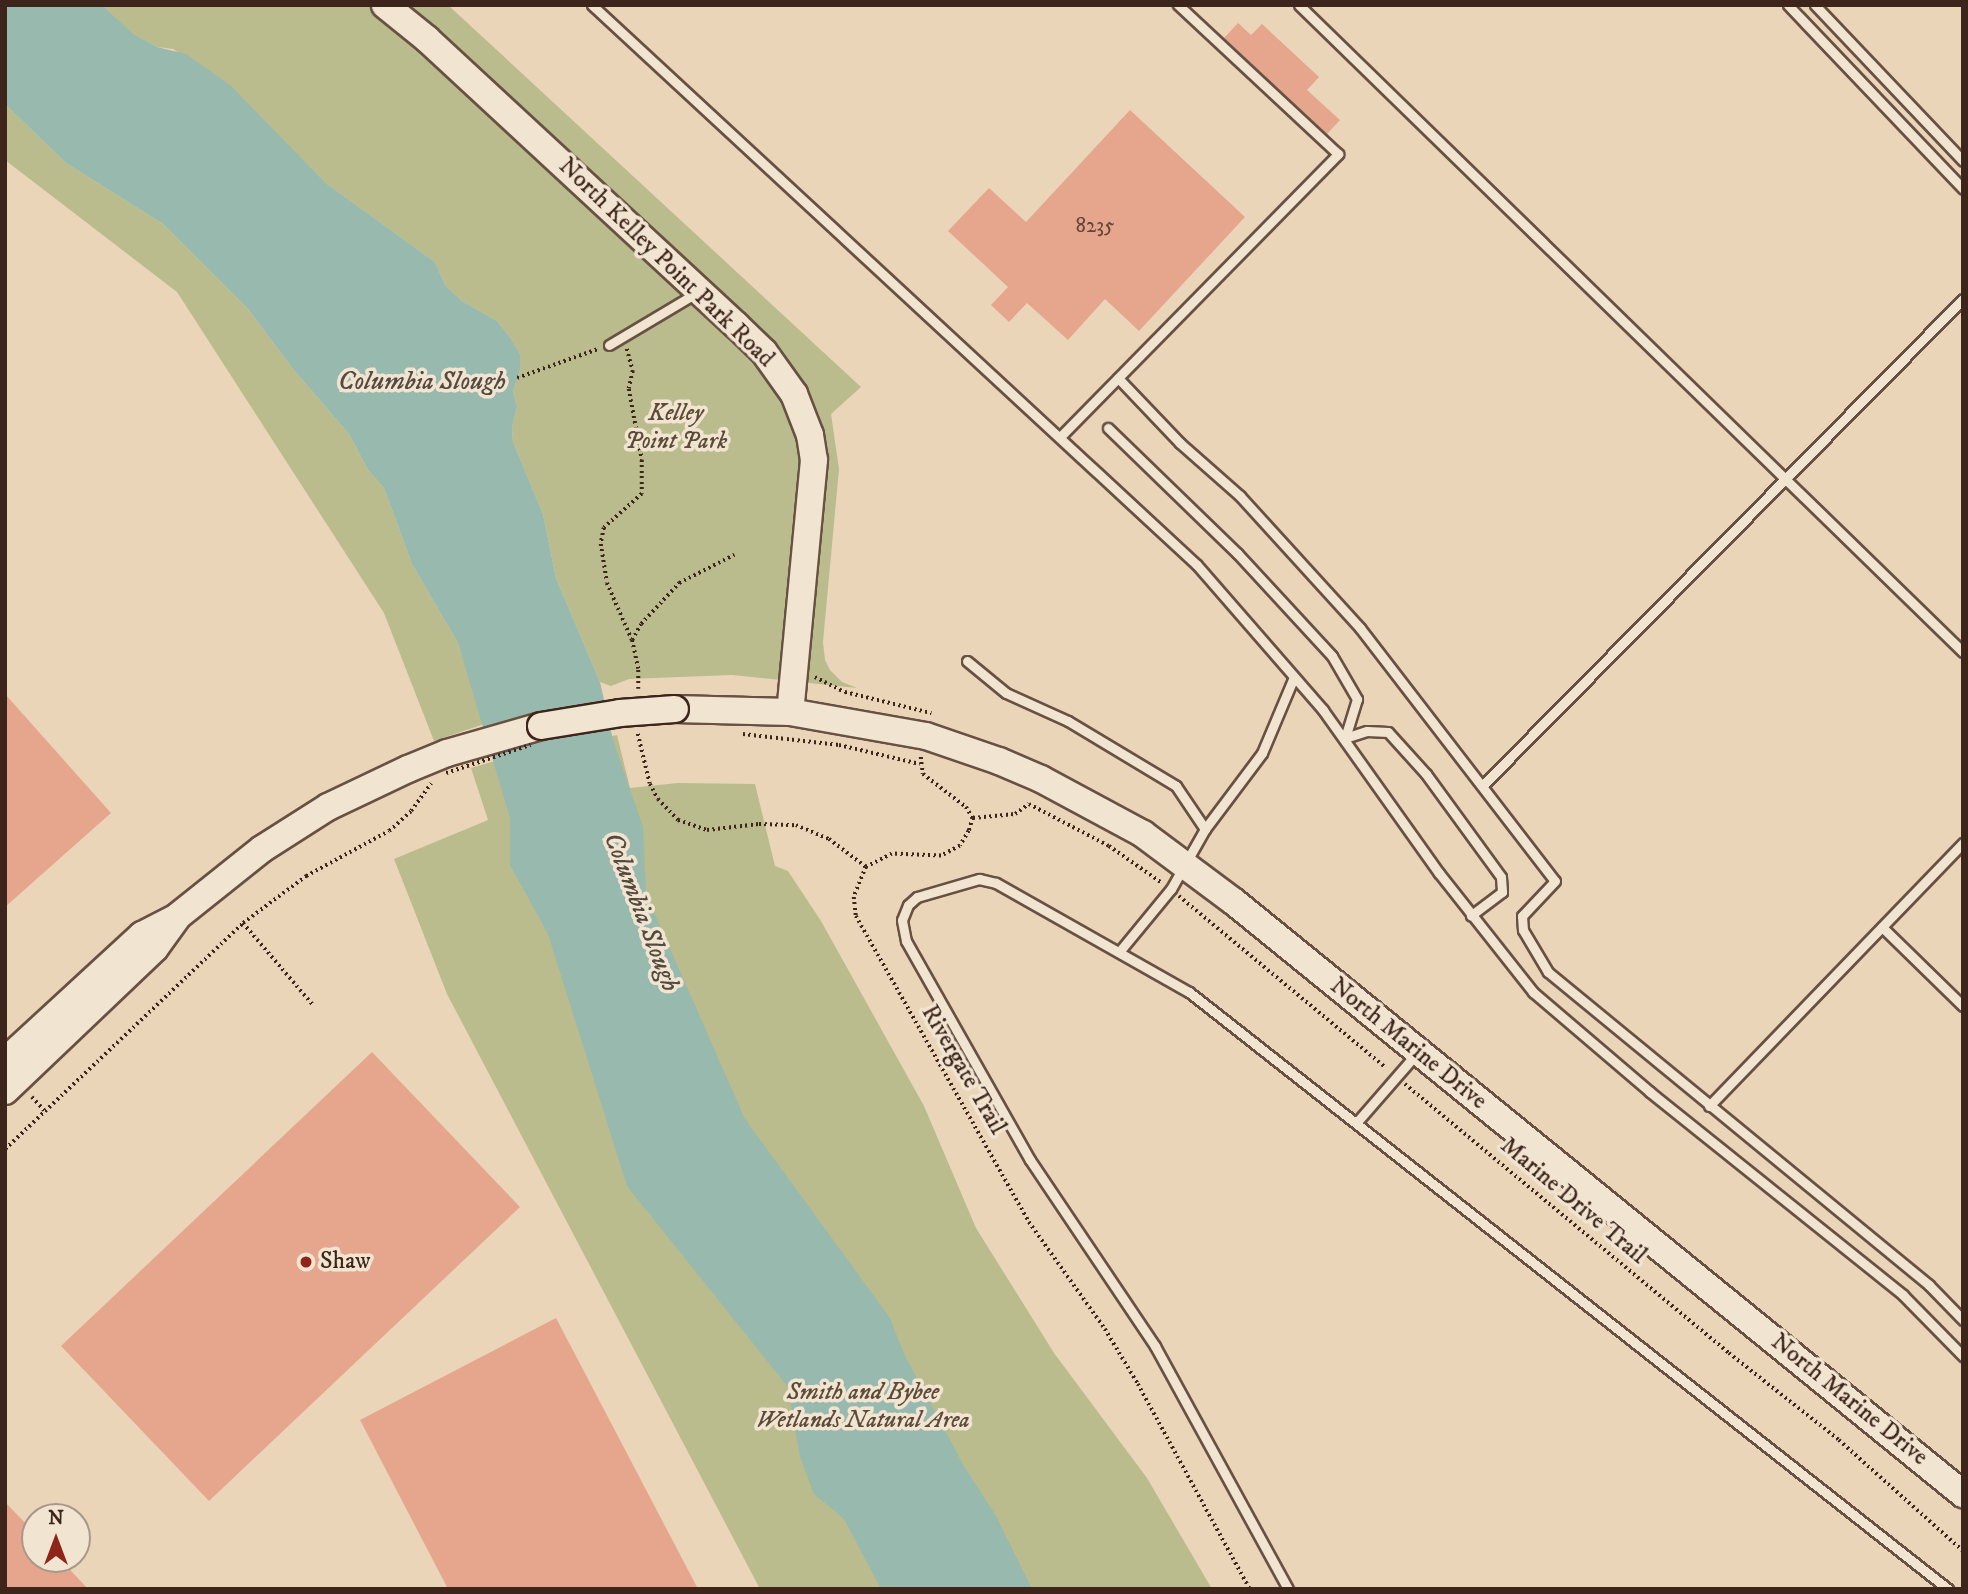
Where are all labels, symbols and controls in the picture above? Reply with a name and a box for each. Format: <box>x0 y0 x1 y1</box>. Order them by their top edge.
street label: North Kelley Point Park Road <box>552 152 780 374</box>
house number: 8235 <box>1075 213 1115 239</box>
water label: Columbia Slough <box>338 366 506 398</box>
park label: Kelley Point Park <box>625 400 727 456</box>
water label: Columbia Slough <box>596 828 686 996</box>
street label: North Marine Drive <box>1324 972 1492 1116</box>
street label: Rivergate Trail <box>914 1000 1012 1140</box>
street label: Marine Drive Trail <box>1494 1132 1652 1270</box>
place label: Shaw <box>320 1248 371 1276</box>
marker: Shaw <box>298 1254 314 1270</box>
street label: North Marine Drive <box>1765 1328 1933 1472</box>
park label: Smith and Bybee Wetlands Natural Area <box>756 1379 970 1435</box>
north arrow <box>21 1503 91 1573</box>
text: N <box>48 1507 64 1530</box>

